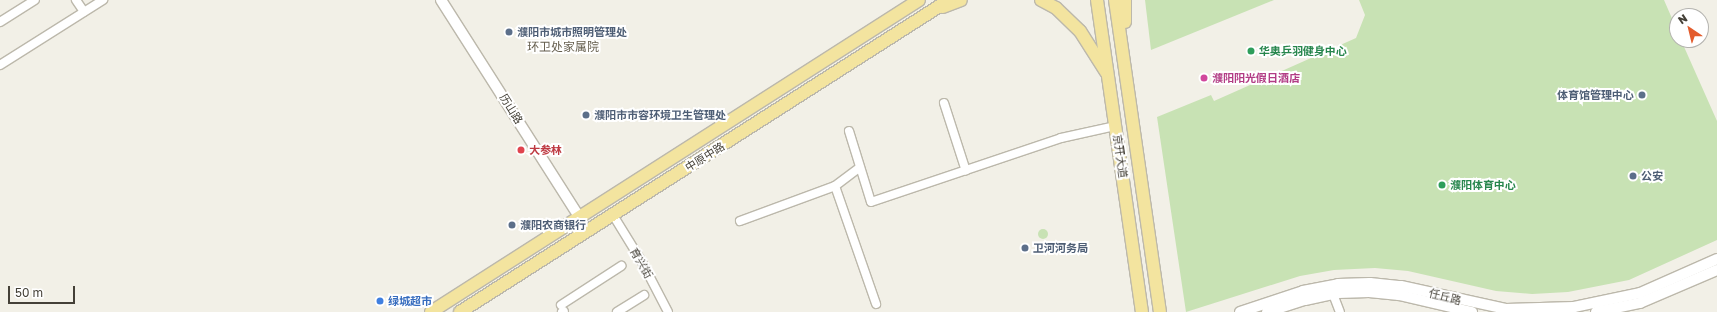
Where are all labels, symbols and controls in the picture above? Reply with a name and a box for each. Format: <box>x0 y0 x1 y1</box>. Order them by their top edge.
north arrow <box>1669 8 1709 48</box>
text: N <box>1675 11 1690 26</box>
place label: 濮阳市城市照明管理处 <box>517 25 627 39</box>
marker: 濮阳市城市照明管理处 <box>504 27 514 37</box>
district label: 环卫处家属院 <box>527 40 599 54</box>
place label: 华奥乒羽健身中心 <box>1259 44 1347 58</box>
marker: 华奥乒羽健身中心 <box>1246 46 1256 56</box>
place label: 濮阳阳光假日酒店 <box>1212 71 1300 85</box>
marker: 濮阳阳光假日酒店 <box>1199 73 1209 83</box>
place label: 体育馆管理中心 <box>1557 88 1634 102</box>
marker: 体育馆管理中心 <box>1637 90 1647 100</box>
street label: 历山路 <box>497 92 525 126</box>
place label: 濮阳市市容环境卫生管理处 <box>594 108 726 122</box>
marker: 濮阳市市容环境卫生管理处 <box>581 110 591 120</box>
street label: 京开大道 <box>1110 133 1130 179</box>
street label: 中原中路 <box>683 140 727 174</box>
place label: 大参林 <box>529 143 562 157</box>
marker: 大参林 <box>516 145 526 155</box>
place label: 公安 <box>1641 169 1663 183</box>
marker: 公安 <box>1628 171 1638 181</box>
place label: 濮阳体育中心 <box>1450 178 1516 192</box>
marker: 濮阳体育中心 <box>1437 180 1447 190</box>
place label: 濮阳农商银行 <box>520 218 586 232</box>
marker: 濮阳农商银行 <box>507 220 517 230</box>
place label: 卫河河务局 <box>1033 241 1088 255</box>
marker: 卫河河务局 <box>1020 243 1030 253</box>
street label: 育兴街 <box>627 245 655 281</box>
scale bar <box>10 278 77 304</box>
text: 50 m <box>15 285 43 300</box>
street label: 任丘路 <box>1427 287 1463 307</box>
place label: 绿城超市 <box>388 294 432 308</box>
marker: 绿城超市 <box>375 296 385 306</box>

